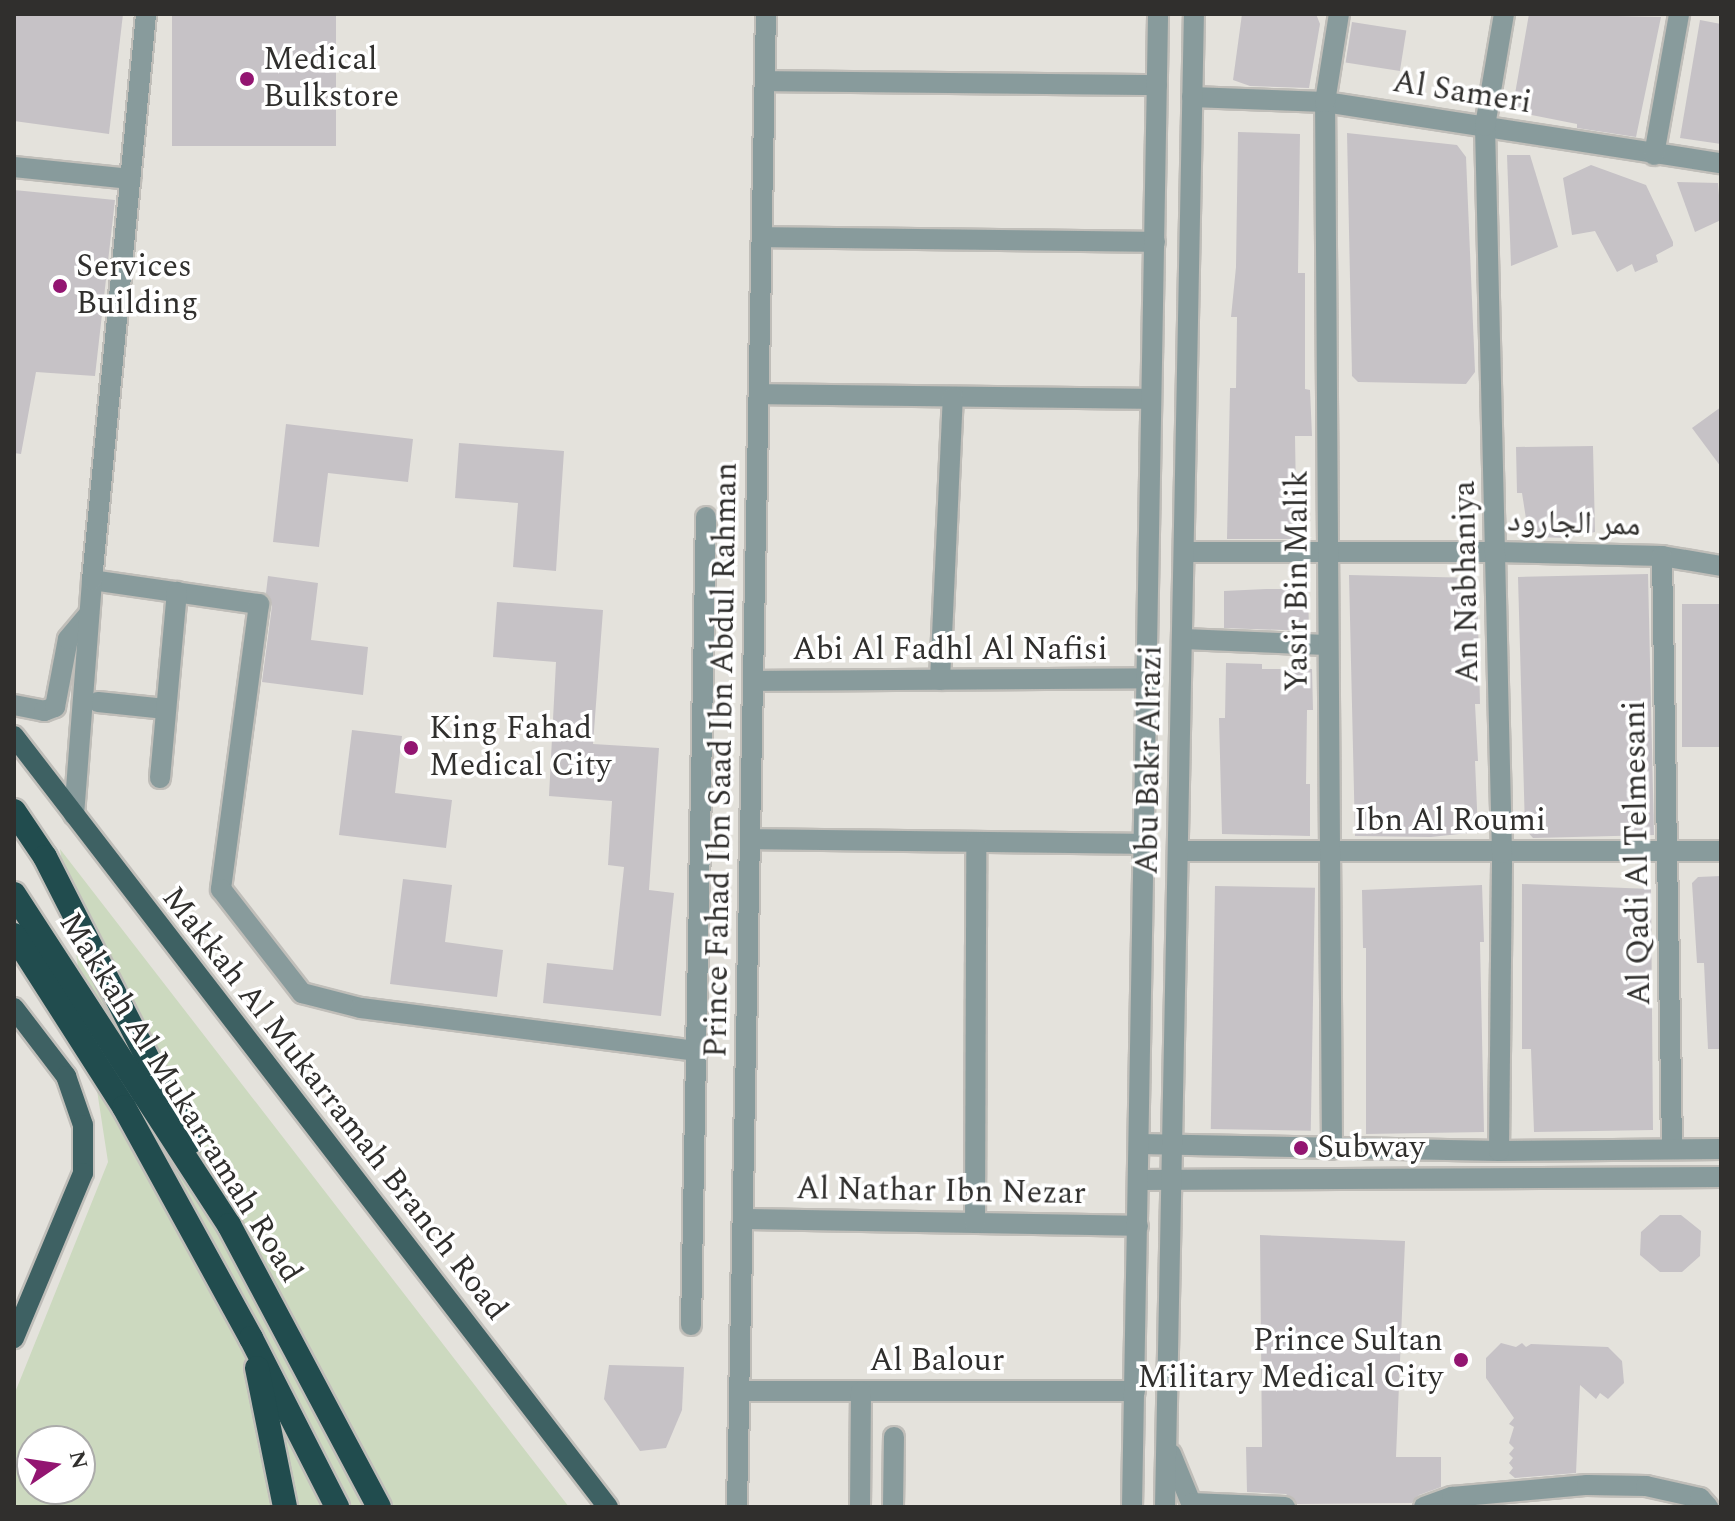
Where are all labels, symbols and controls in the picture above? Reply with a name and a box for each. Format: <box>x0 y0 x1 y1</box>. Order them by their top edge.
place label: Medical Bulkstore <box>263 42 399 117</box>
street label: Al Sameri <box>1390 63 1534 123</box>
marker: Medical Bulkstore <box>238 70 256 88</box>
place label: Services Building <box>76 249 198 324</box>
marker: Services Building <box>51 277 69 295</box>
street label: Prince Fahad Ibn Saad Ibn Abdul Rahman <box>698 462 746 1058</box>
street label: Yasir Bin Malik <box>1279 470 1317 692</box>
street label: An Nabhaniya <box>1446 480 1488 684</box>
street label: ممر الجارود <box>1507 502 1641 546</box>
street label: Abi Al Fadhl Al Nafisi <box>792 631 1108 669</box>
street label: Abu Bakr Alrazi <box>1129 645 1171 875</box>
street label: Al Qadi Al Telmesani <box>1616 700 1660 1006</box>
place label: King Fahad Medical City <box>429 711 611 786</box>
marker: King Fahad Medical City <box>400 737 422 759</box>
street label: Ibn Al Roumi <box>1354 802 1546 840</box>
street label: Makkah Al Mukarramah Branch Road <box>153 880 515 1328</box>
street label: Makkah Al Mukarramah Road <box>50 906 310 1290</box>
place label: Subway <box>1317 1129 1425 1167</box>
marker: Subway <box>1292 1139 1310 1157</box>
street label: Al Nathar Ibn Nezar <box>796 1170 1086 1214</box>
place label: Prince Sultan Military Medical City <box>1138 1323 1443 1398</box>
street label: Al Balour <box>870 1342 1004 1380</box>
marker: Prince Sultan Military Medical City <box>1450 1349 1472 1371</box>
north arrow <box>16 1425 96 1505</box>
text: N <box>60 1447 96 1472</box>

